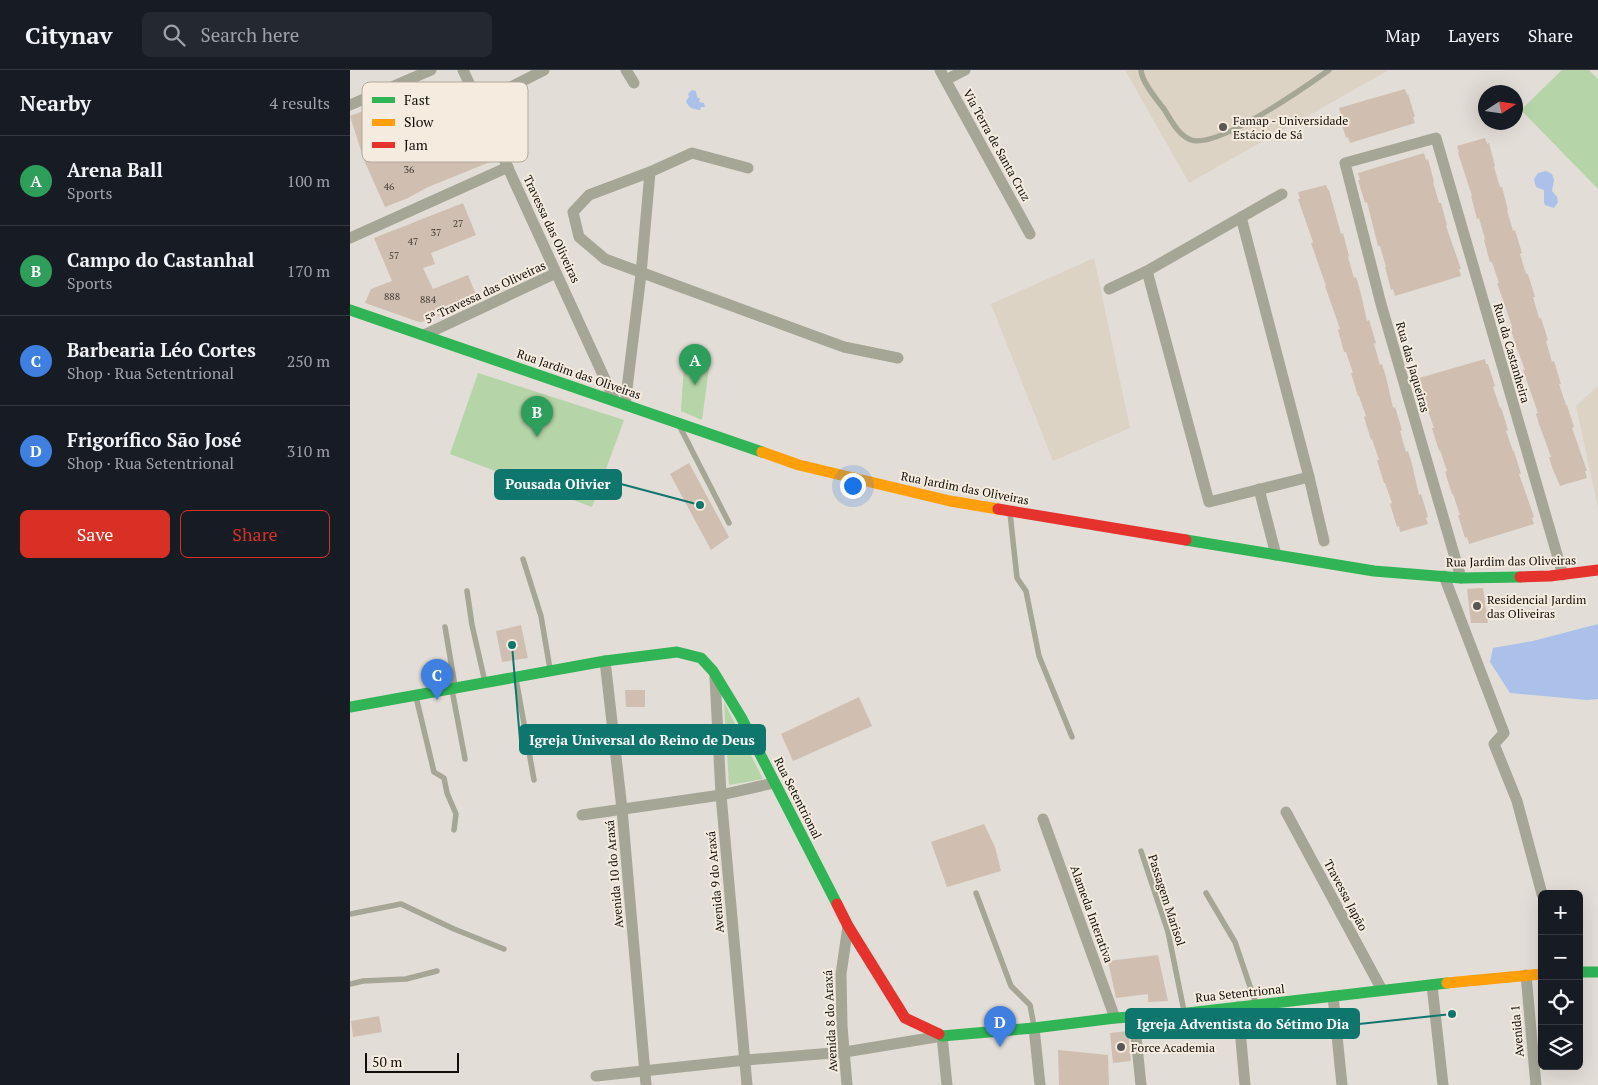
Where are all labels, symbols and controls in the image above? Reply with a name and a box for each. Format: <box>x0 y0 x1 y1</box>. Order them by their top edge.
search box <box>142 12 492 57</box>
text: Citynav <box>25 19 112 51</box>
icon: search <box>160 21 188 49</box>
text: Search here <box>200 22 299 47</box>
text: Map <box>1385 23 1420 47</box>
text: Layers <box>1448 23 1500 47</box>
text: Share <box>1528 23 1573 47</box>
legend <box>362 82 528 162</box>
north arrow <box>1478 85 1523 130</box>
street label: Via Terra de Santa Cruz <box>960 87 1034 204</box>
text: Nearby <box>20 89 91 117</box>
text: Fast <box>404 90 431 109</box>
text: 4 results <box>270 92 330 114</box>
text: Slow <box>404 112 434 131</box>
place label: Famap - Universidade Estácio de Sá <box>1233 113 1348 142</box>
marker: Famap - Universidade Estácio de Sá <box>1217 121 1229 133</box>
text: Jam <box>404 135 428 154</box>
text: Arena Ball <box>67 157 163 182</box>
house number: 36 <box>404 163 415 176</box>
text: A <box>30 170 42 192</box>
text: 100 m <box>287 170 330 192</box>
street label: Travessa das Oliveiras <box>520 173 584 285</box>
house number: 46 <box>384 180 395 193</box>
text: Sports <box>67 182 113 204</box>
house number: 27 <box>453 217 463 230</box>
house number: 37 <box>431 226 441 239</box>
house number: 47 <box>408 235 418 248</box>
text: Campo do Castanhal <box>67 247 254 272</box>
house number: 57 <box>389 249 399 262</box>
street label: 5ª Travessa das Oliveiras <box>422 257 548 327</box>
text: B <box>31 260 41 282</box>
text: 170 m <box>287 260 330 282</box>
text: Sports <box>67 272 113 294</box>
house number: 888 <box>384 290 400 303</box>
house number: 884 <box>420 293 437 306</box>
street label: Rua da Castanheira <box>1491 301 1533 405</box>
street label: Rua das Jaqueiras <box>1393 320 1433 414</box>
text: Barbearia Léo Cortes <box>67 337 256 362</box>
pin: A <box>679 344 711 385</box>
street label: Rua Jardim das Oliveiras <box>515 346 643 402</box>
text: C <box>31 350 41 372</box>
text: 250 m <box>287 350 330 372</box>
text: Shop · Rua Setentrional <box>67 362 234 384</box>
pin: B <box>521 396 553 437</box>
text: Frigorífico São José <box>67 427 241 452</box>
text: D <box>30 440 42 462</box>
text: 310 m <box>287 440 330 462</box>
text: Shop · Rua Setentrional <box>67 452 234 474</box>
street label: Rua Jardim das Oliveiras <box>900 468 1030 508</box>
callout: Pousada Olivier <box>495 470 621 499</box>
your location <box>840 473 866 499</box>
text: Pousada Olivier <box>505 474 611 493</box>
button: Save <box>20 510 170 558</box>
button: Share <box>180 510 330 558</box>
street label: Rua Jardim das Oliveiras <box>1446 552 1576 570</box>
place label: Residencial Jardim das Oliveiras <box>1487 592 1587 621</box>
marker: Residencial Jardim das Oliveiras <box>1471 600 1483 612</box>
pin: C <box>421 659 453 700</box>
callout: Igreja Universal do Reino de Deus <box>520 725 765 754</box>
text: Igreja Universal do Reino de Deus <box>529 730 755 749</box>
street label: Rua Setentrional <box>771 755 825 842</box>
street label: Avenida 10 do Araxá <box>602 819 626 929</box>
street label: Avenida 9 do Araxá <box>703 831 727 933</box>
street label: Passagem Marisol <box>1145 852 1189 948</box>
street label: Travessa Japão <box>1321 857 1371 934</box>
street label: Alameda Interativa <box>1067 863 1117 965</box>
map controls <box>1538 890 1583 1070</box>
button: + <box>1538 890 1583 935</box>
button: − <box>1538 935 1583 980</box>
street label: Avenida 8 do Araxá <box>820 970 840 1072</box>
button: locate <box>1538 980 1583 1025</box>
street label: Rua Setentrional <box>1195 981 1286 1005</box>
street label: Avenida 1 <box>1507 1004 1527 1058</box>
pin: D <box>984 1006 1016 1047</box>
callout: Igreja Adventista do Sétimo Dia <box>1126 1009 1359 1038</box>
text: Igreja Adventista do Sétimo Dia <box>1137 1014 1349 1033</box>
button: layers <box>1538 1025 1583 1070</box>
place label: Force Academia <box>1131 1040 1215 1055</box>
marker: Force Academia <box>1115 1041 1127 1053</box>
scale bar <box>365 1050 459 1073</box>
text: 50 m <box>372 1052 402 1071</box>

